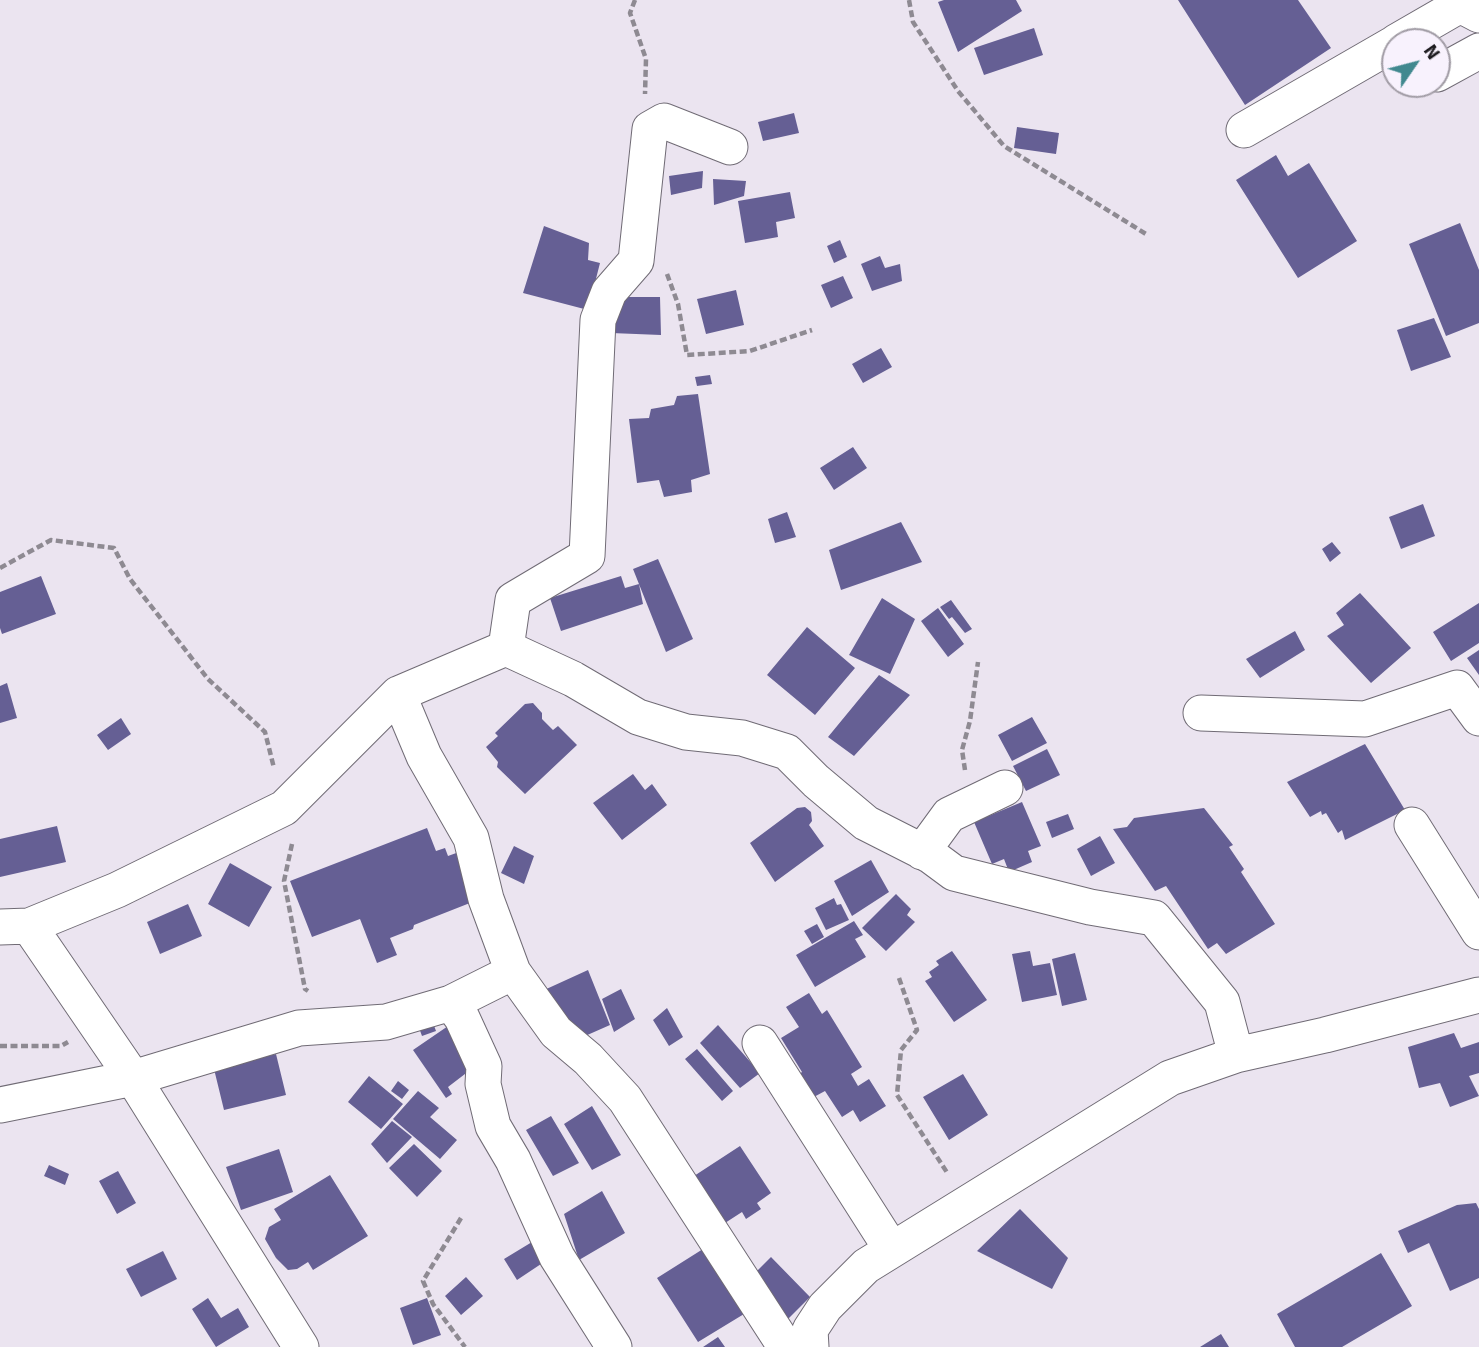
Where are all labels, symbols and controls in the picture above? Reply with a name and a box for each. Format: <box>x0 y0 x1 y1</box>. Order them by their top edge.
north arrow <box>1381 28 1451 98</box>
text: N <box>1418 40 1445 64</box>

